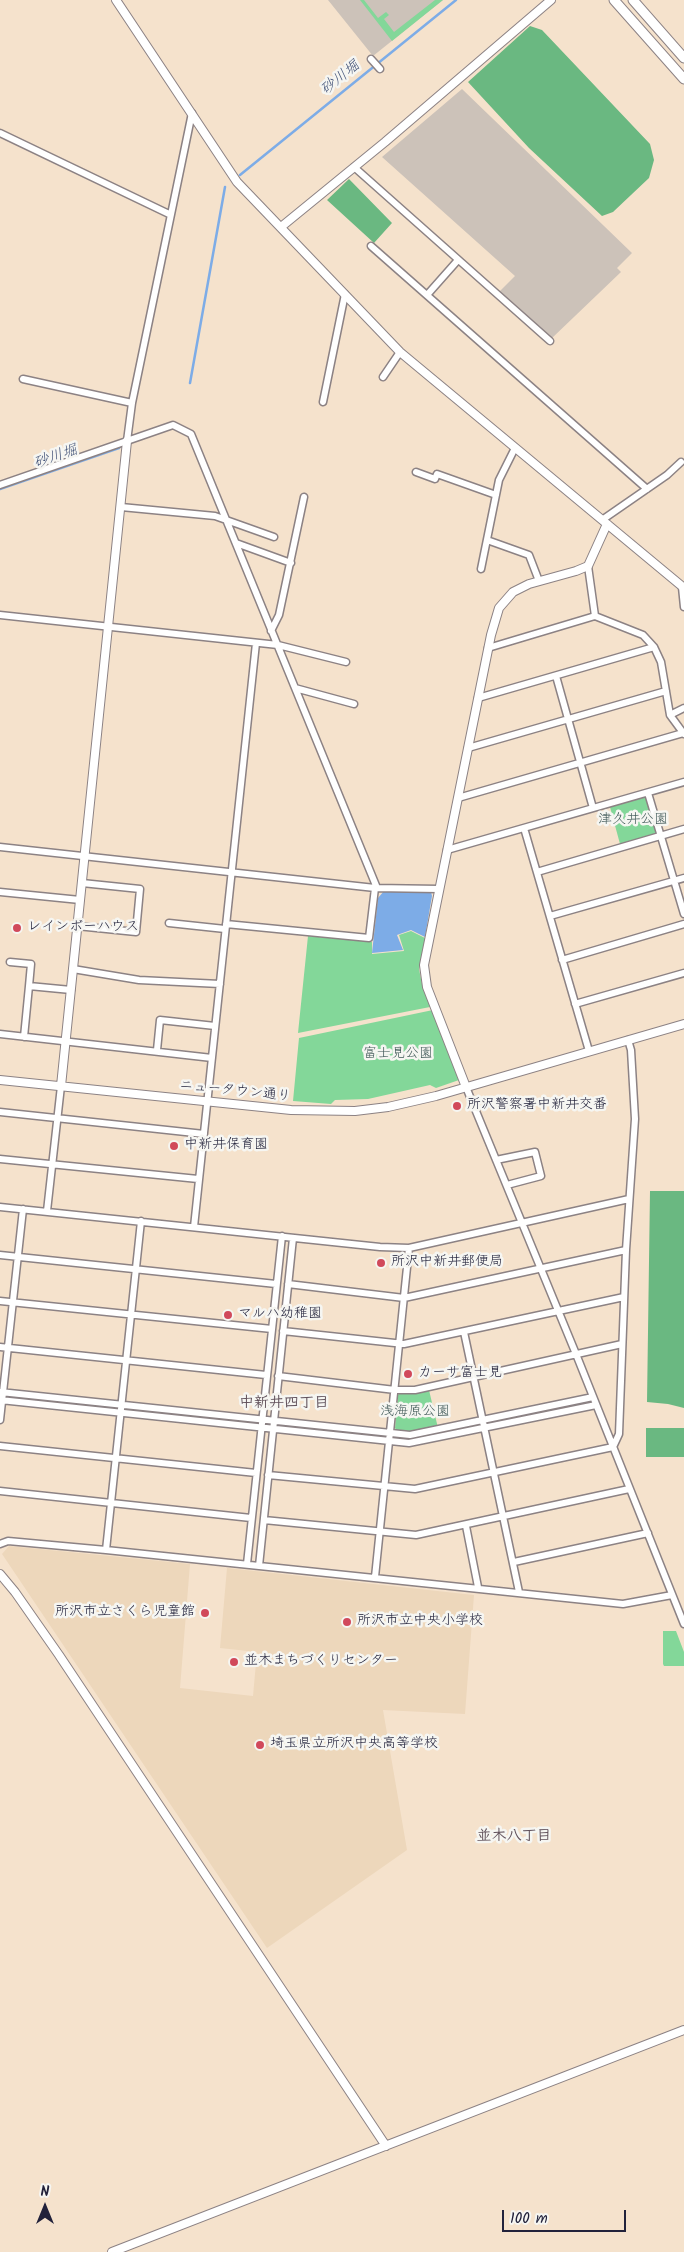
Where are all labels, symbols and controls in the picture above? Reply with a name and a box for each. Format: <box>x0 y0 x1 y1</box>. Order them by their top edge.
water label: 砂川堀 <box>318 58 364 100</box>
water label: 砂川堀 <box>32 442 80 474</box>
park label: 津久井公園 <box>598 813 668 829</box>
place label: レインボーハウス <box>27 920 139 936</box>
marker: レインボーハウス <box>11 922 23 934</box>
park label: 富士見公園 <box>363 1047 433 1063</box>
street label: ニュータウン通り <box>178 1078 292 1106</box>
place label: 所沢警察署中新井交番 <box>467 1098 607 1114</box>
marker: 所沢警察署中新井交番 <box>451 1100 463 1112</box>
place label: 中新井保育園 <box>184 1138 268 1154</box>
marker: 中新井保育園 <box>168 1140 180 1152</box>
place label: 所沢中新井郵便局 <box>391 1255 503 1271</box>
marker: 所沢中新井郵便局 <box>375 1257 387 1269</box>
place label: マルハ幼稚園 <box>238 1307 322 1323</box>
marker: マルハ幼稚園 <box>222 1309 234 1321</box>
place label: カーサ富士見 <box>418 1366 502 1382</box>
marker: カーサ富士見 <box>402 1368 414 1380</box>
district label: 中新井四丁目 <box>239 1395 329 1413</box>
park label: 浅海原公園 <box>380 1405 450 1421</box>
place label: 所沢市立さくら児童館 <box>55 1605 195 1621</box>
marker: 所沢市立さくら児童館 <box>199 1607 211 1619</box>
place label: 所沢市立中央小学校 <box>357 1614 483 1630</box>
marker: 所沢市立中央小学校 <box>341 1616 353 1628</box>
place label: 並木まちづくりセンター <box>244 1654 398 1670</box>
marker: 並木まちづくりセンター <box>228 1656 240 1668</box>
place label: 埼玉県立所沢中央高等学校 <box>270 1737 438 1753</box>
marker: 埼玉県立所沢中央高等学校 <box>254 1739 266 1751</box>
district label: 並木八丁目 <box>477 1828 551 1846</box>
text: N <box>41 2181 49 2203</box>
north arrow <box>20 2182 70 2232</box>
scale bar <box>504 2200 628 2232</box>
text: 100 m <box>510 2207 548 2231</box>

